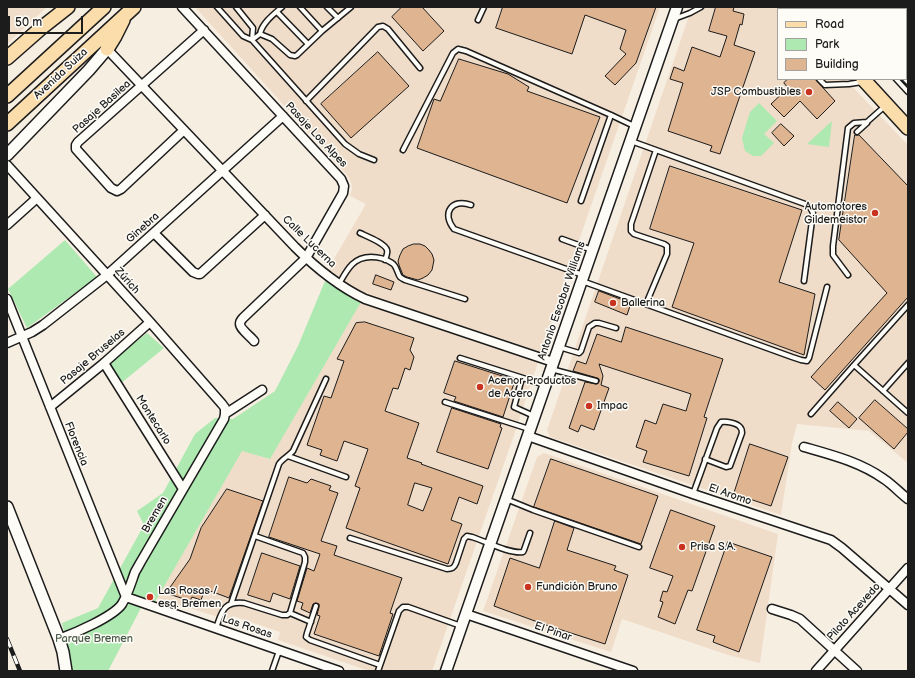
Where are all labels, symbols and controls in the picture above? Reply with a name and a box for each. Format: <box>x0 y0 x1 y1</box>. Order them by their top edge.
scale bar <box>10 8 85 34</box>
legend <box>777 8 907 80</box>
text: 50 m <box>15 15 42 30</box>
text: Road <box>815 17 844 32</box>
text: Park <box>815 37 839 52</box>
street label: Avenida Suiza <box>31 46 91 102</box>
text: Building <box>815 57 859 72</box>
street label: Pasaje Basilea <box>70 78 134 136</box>
place label: JSP Combustibles <box>711 85 801 99</box>
marker: JSP Combustibles <box>804 87 814 97</box>
street label: Pasaje Los Alpes <box>282 100 350 170</box>
place label: Automotores Gildemeistor <box>804 200 867 226</box>
marker: Automotores Gildemeistor <box>870 208 880 218</box>
street label: Ginebra <box>124 210 162 246</box>
street label: Calle Lucerna <box>279 213 339 271</box>
street label: Antonio Escobar Williams <box>535 240 589 362</box>
street label: Zúrich <box>112 265 142 297</box>
place label: Ballerina <box>621 296 665 310</box>
marker: Ballerina <box>608 298 618 308</box>
street label: Pasaje Bruselas <box>58 326 128 388</box>
place label: Acenor Productos de Acero <box>488 374 576 400</box>
marker: Acenor Productos de Acero <box>475 382 485 392</box>
street label: Montecarlo <box>133 393 173 447</box>
place label: Impac <box>597 399 628 413</box>
marker: Impac <box>584 401 594 411</box>
street label: Florencia <box>61 420 91 468</box>
street label: El Aromo <box>707 481 753 509</box>
street label: Bremen <box>139 495 171 535</box>
place label: Prisa S.A. <box>690 540 736 554</box>
marker: Prisa S.A. <box>677 542 687 552</box>
place label: Fundición Bruno <box>536 580 618 594</box>
street label: Piloto Acevedo <box>825 580 883 644</box>
marker: Fundición Bruno <box>523 582 533 592</box>
place label: Las Rosas / esq. Bremen <box>158 584 221 610</box>
marker: Las Rosas / esq. Bremen <box>145 592 155 602</box>
street label: Las Rosas <box>220 612 274 642</box>
street label: El Pinar <box>533 619 573 645</box>
park label: Parque Bremen <box>55 632 133 646</box>

